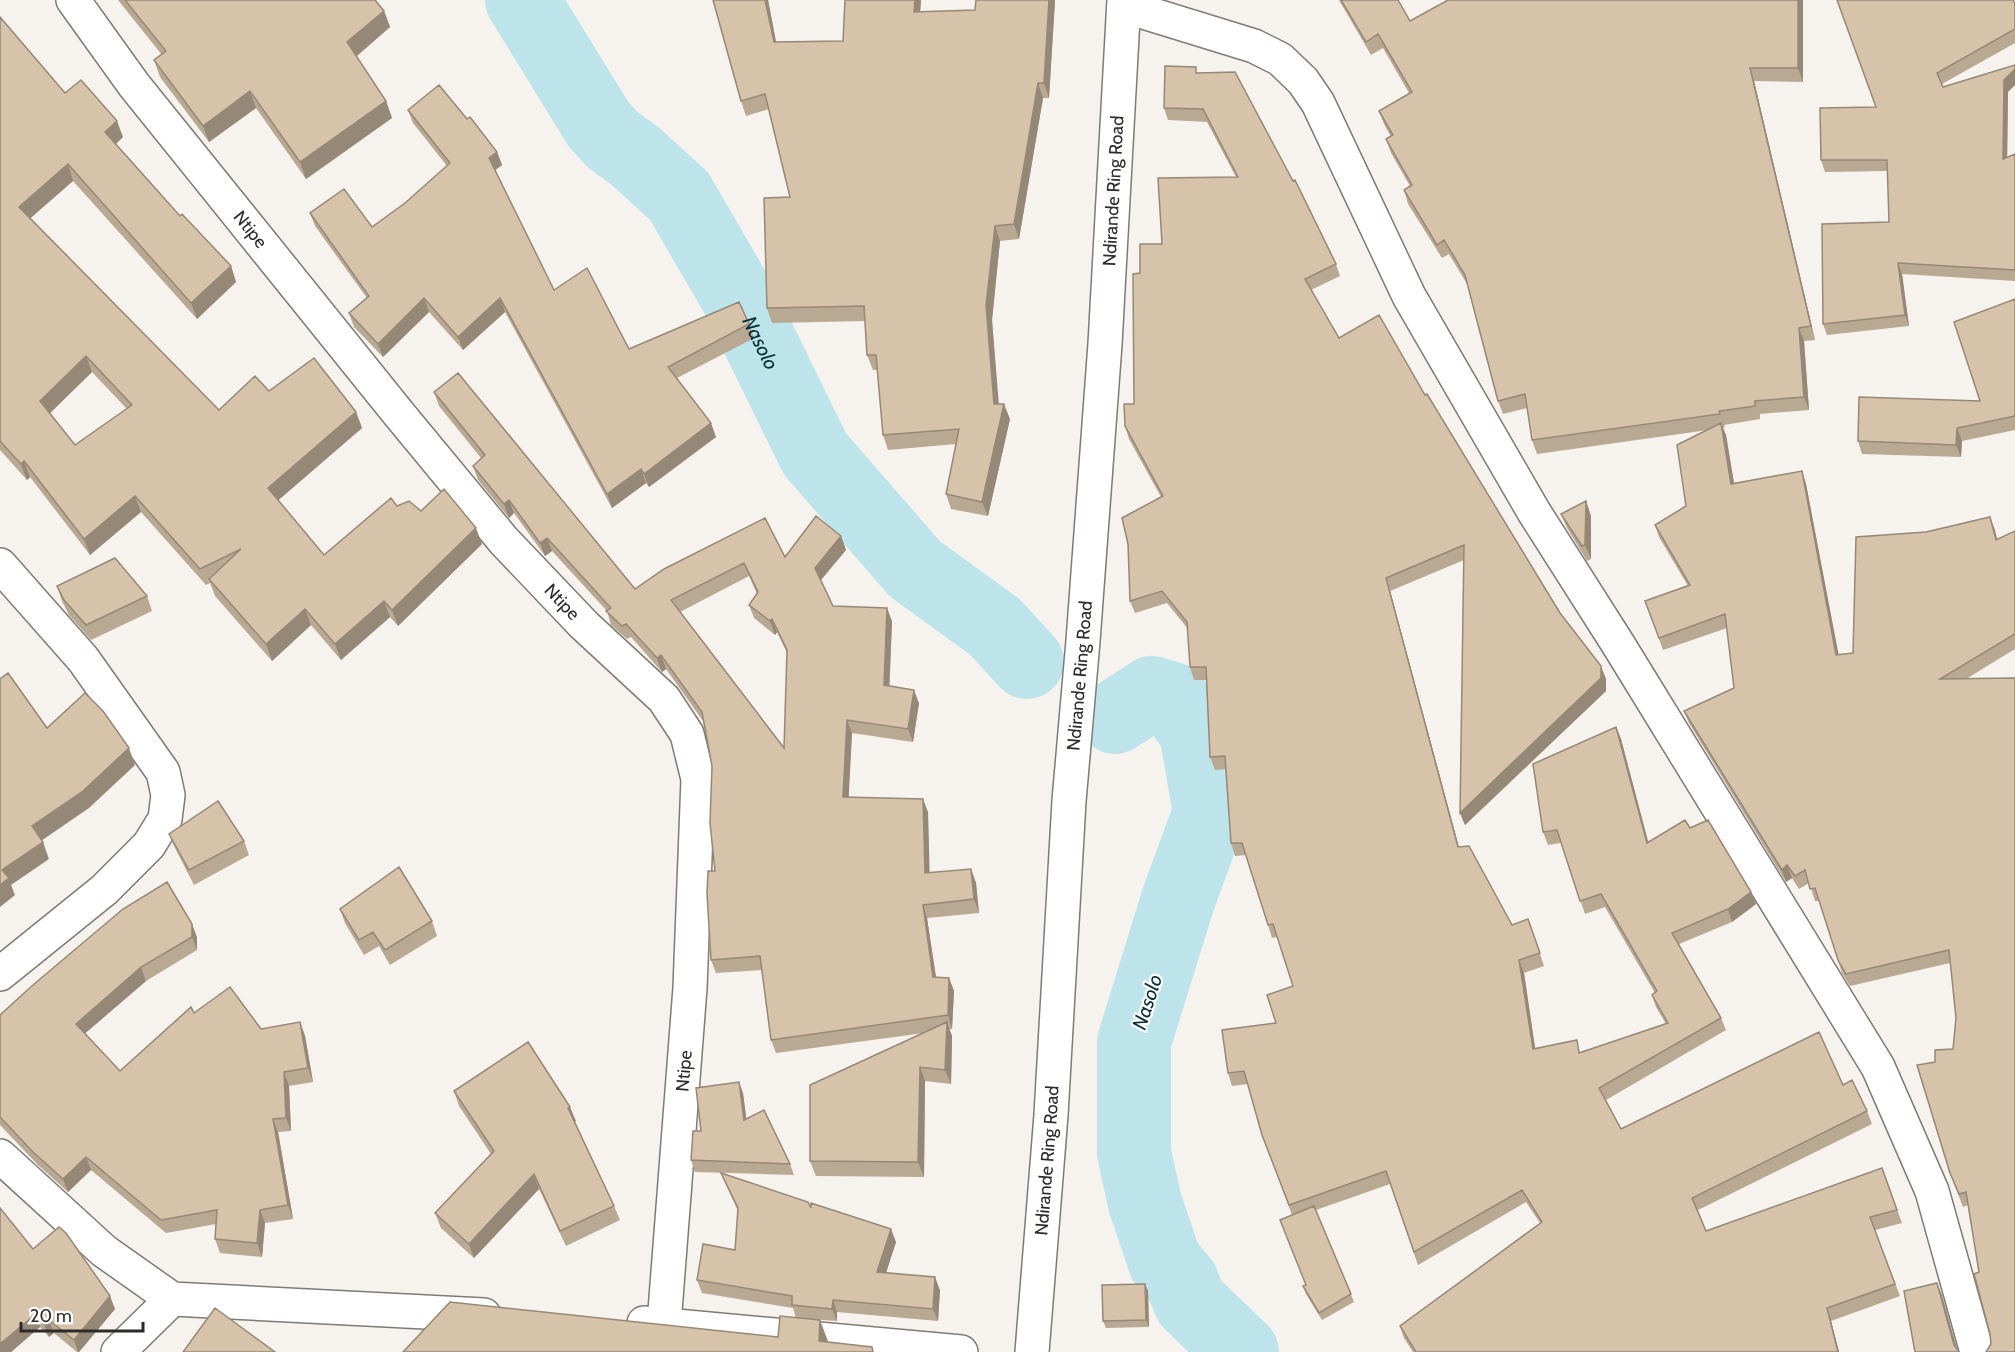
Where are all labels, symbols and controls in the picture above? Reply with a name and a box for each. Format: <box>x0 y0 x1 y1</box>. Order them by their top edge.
street label: Ndirande Ring Road <box>1098 115 1129 267</box>
street label: Ntipe <box>229 206 272 252</box>
water label: Nasolo <box>737 312 784 374</box>
street label: Ntipe <box>540 579 584 625</box>
street label: Ndirande Ring Road <box>1062 600 1097 752</box>
water label: Nasolo <box>1127 971 1167 1033</box>
street label: Ntipe <box>671 1049 697 1093</box>
street label: Ndirande Ring Road <box>1030 1085 1064 1237</box>
scale bar <box>21 1295 142 1333</box>
text: 20 m <box>30 1305 72 1327</box>

